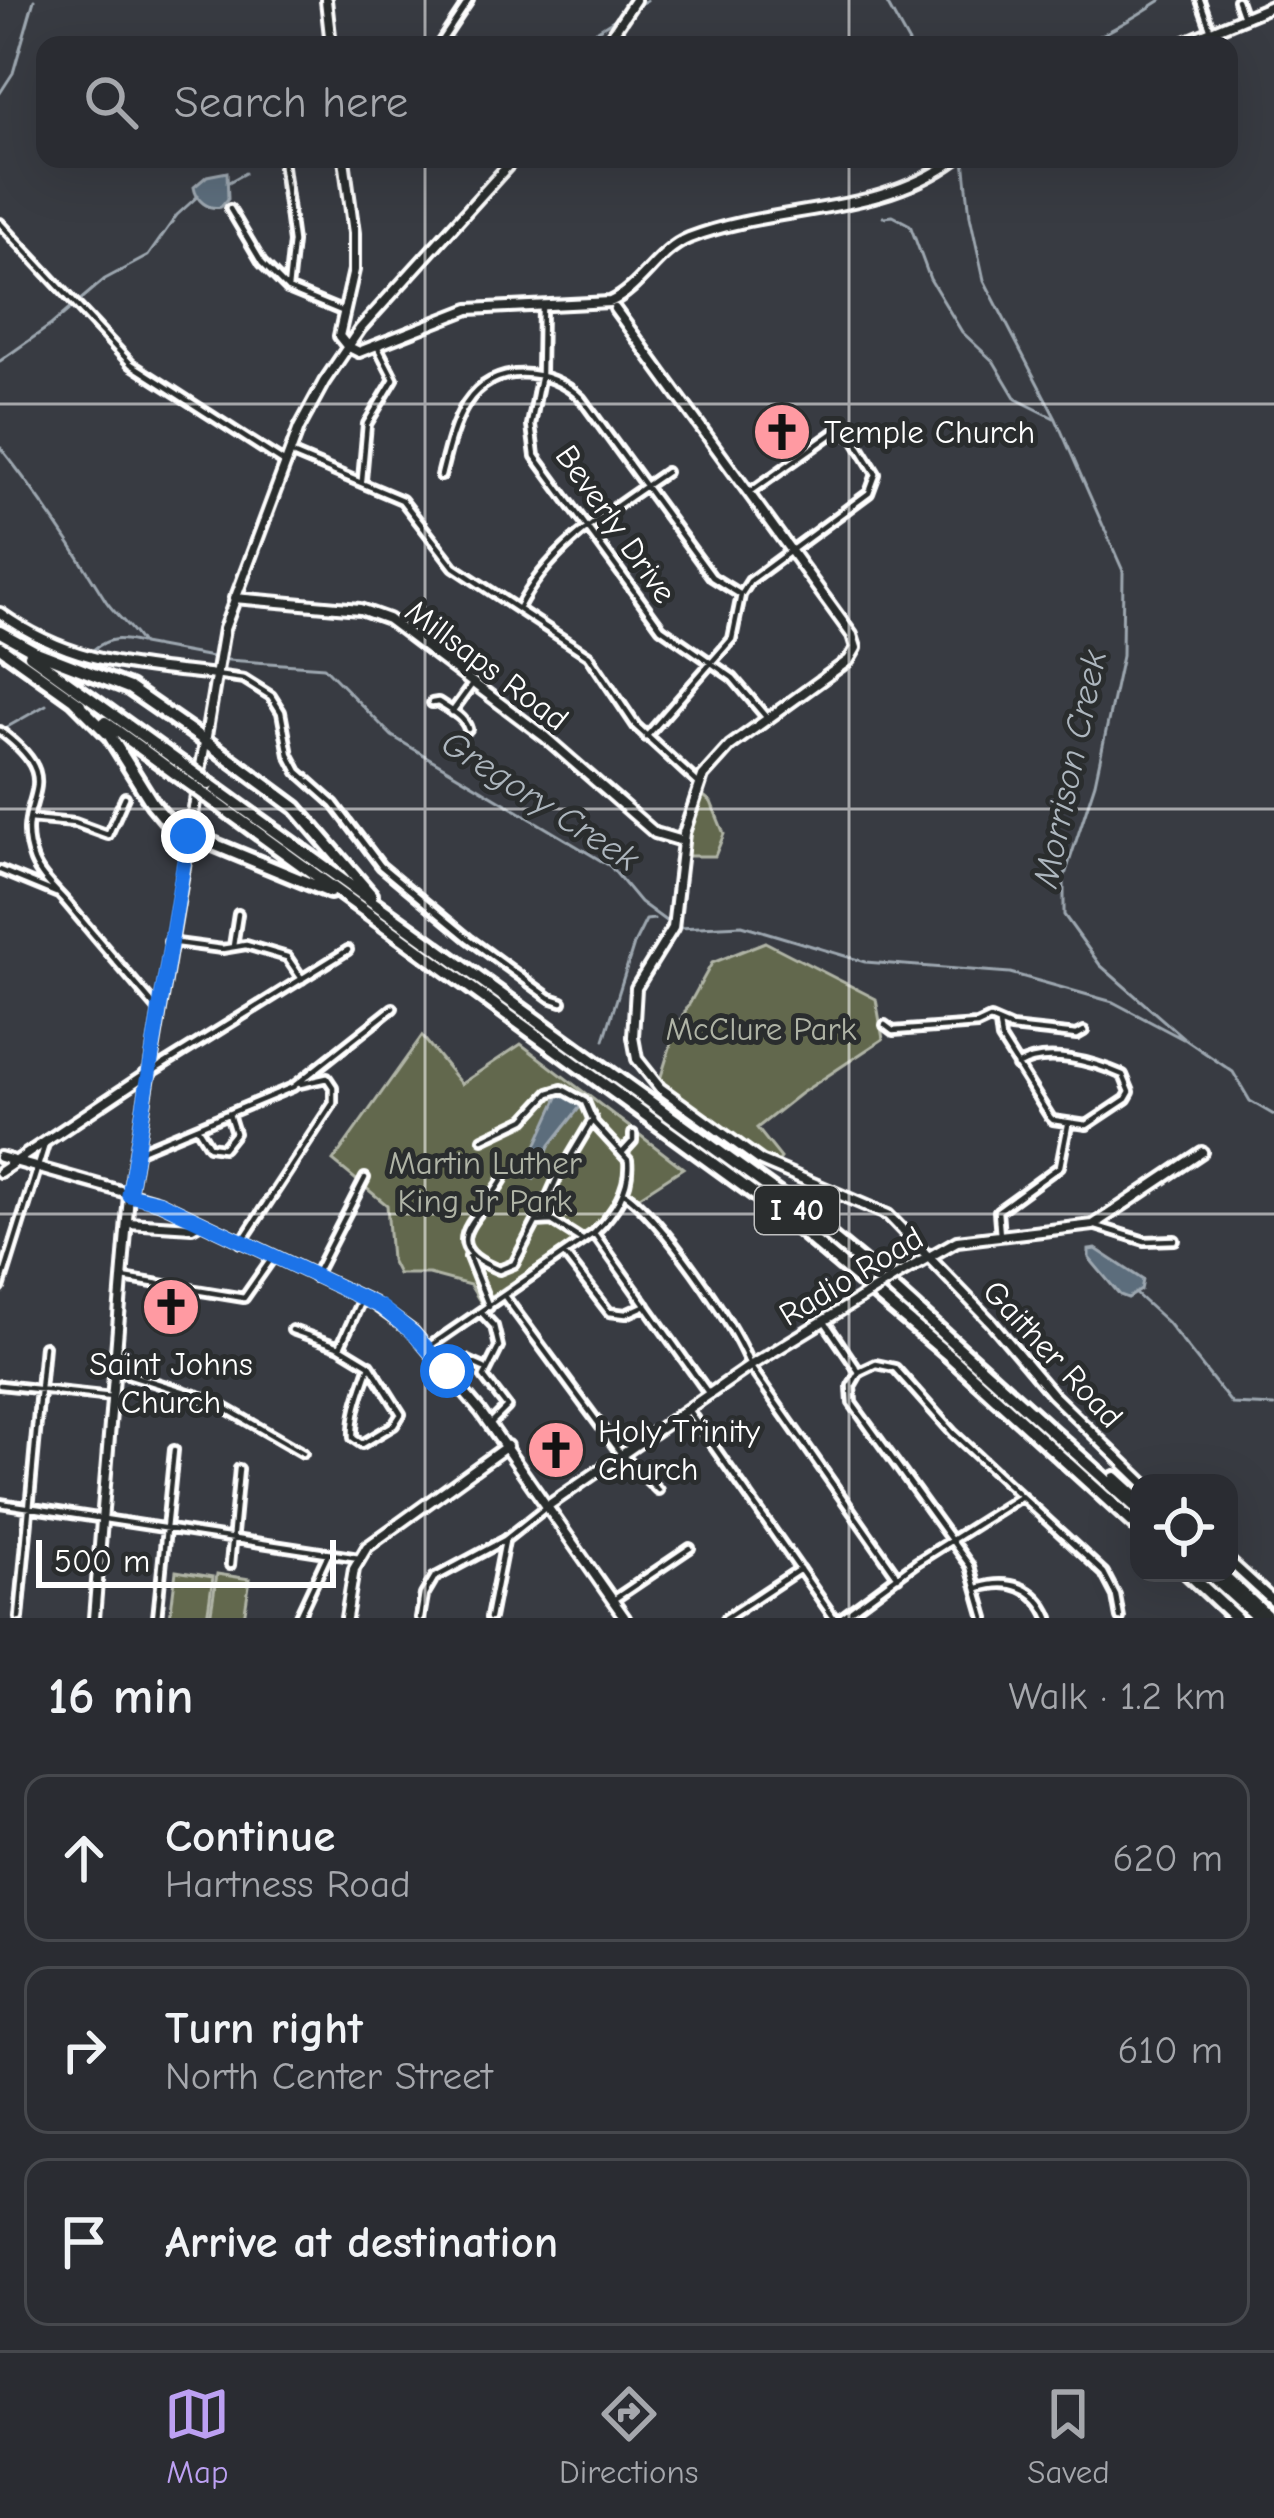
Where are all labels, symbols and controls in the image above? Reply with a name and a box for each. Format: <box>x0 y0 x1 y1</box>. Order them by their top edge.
search box <box>36 36 1238 168</box>
icon: search <box>78 69 144 135</box>
text: Search here <box>174 76 408 128</box>
church icon: Temple Church <box>751 401 813 463</box>
place label: Temple Church <box>824 413 1035 451</box>
street label: Beverly Drive <box>548 438 684 610</box>
street label: Millsaps Road <box>398 592 576 738</box>
water label: Morrison Creek <box>1025 646 1115 892</box>
water label: Gregory Creek <box>434 722 646 880</box>
route end <box>161 809 215 863</box>
park label: McClure Park <box>665 1010 857 1048</box>
park label: Martin Luther King Jr Park <box>388 1144 582 1220</box>
road number: I 40 <box>755 1186 839 1234</box>
street label: Radio Road <box>772 1218 930 1334</box>
street label: Gaither Road <box>975 1273 1131 1435</box>
church icon: Saint Johns Church <box>140 1276 202 1338</box>
route start <box>420 1344 474 1398</box>
place label: Saint Johns Church <box>89 1345 253 1421</box>
place label: Holy Trinity Church <box>598 1412 760 1488</box>
church icon: Holy Trinity Church <box>525 1419 587 1481</box>
map controls <box>1130 1474 1238 1582</box>
button: locate <box>1130 1474 1238 1582</box>
scale bar <box>36 1534 336 1587</box>
text: 500 m <box>54 1542 150 1580</box>
text: 16 min <box>48 1667 194 1726</box>
text: Walk · 1.2 km <box>1008 1674 1226 1719</box>
text: Continue <box>165 1810 335 1862</box>
icon: ahead <box>51 1825 117 1891</box>
text: 620 m <box>1112 1836 1223 1881</box>
text: Hartness Road <box>165 1862 411 1907</box>
text: Turn right <box>165 2002 363 2054</box>
icon: right <box>51 2017 117 2083</box>
text: 610 m <box>1117 2028 1223 2073</box>
text: North Center Street <box>165 2054 493 2099</box>
icon: arrive <box>51 2209 117 2275</box>
text: Arrive at destination <box>165 2216 558 2268</box>
tab: Map <box>164 2381 230 2491</box>
tab: Directions <box>559 2381 699 2491</box>
tab: Saved <box>1027 2381 1110 2491</box>

